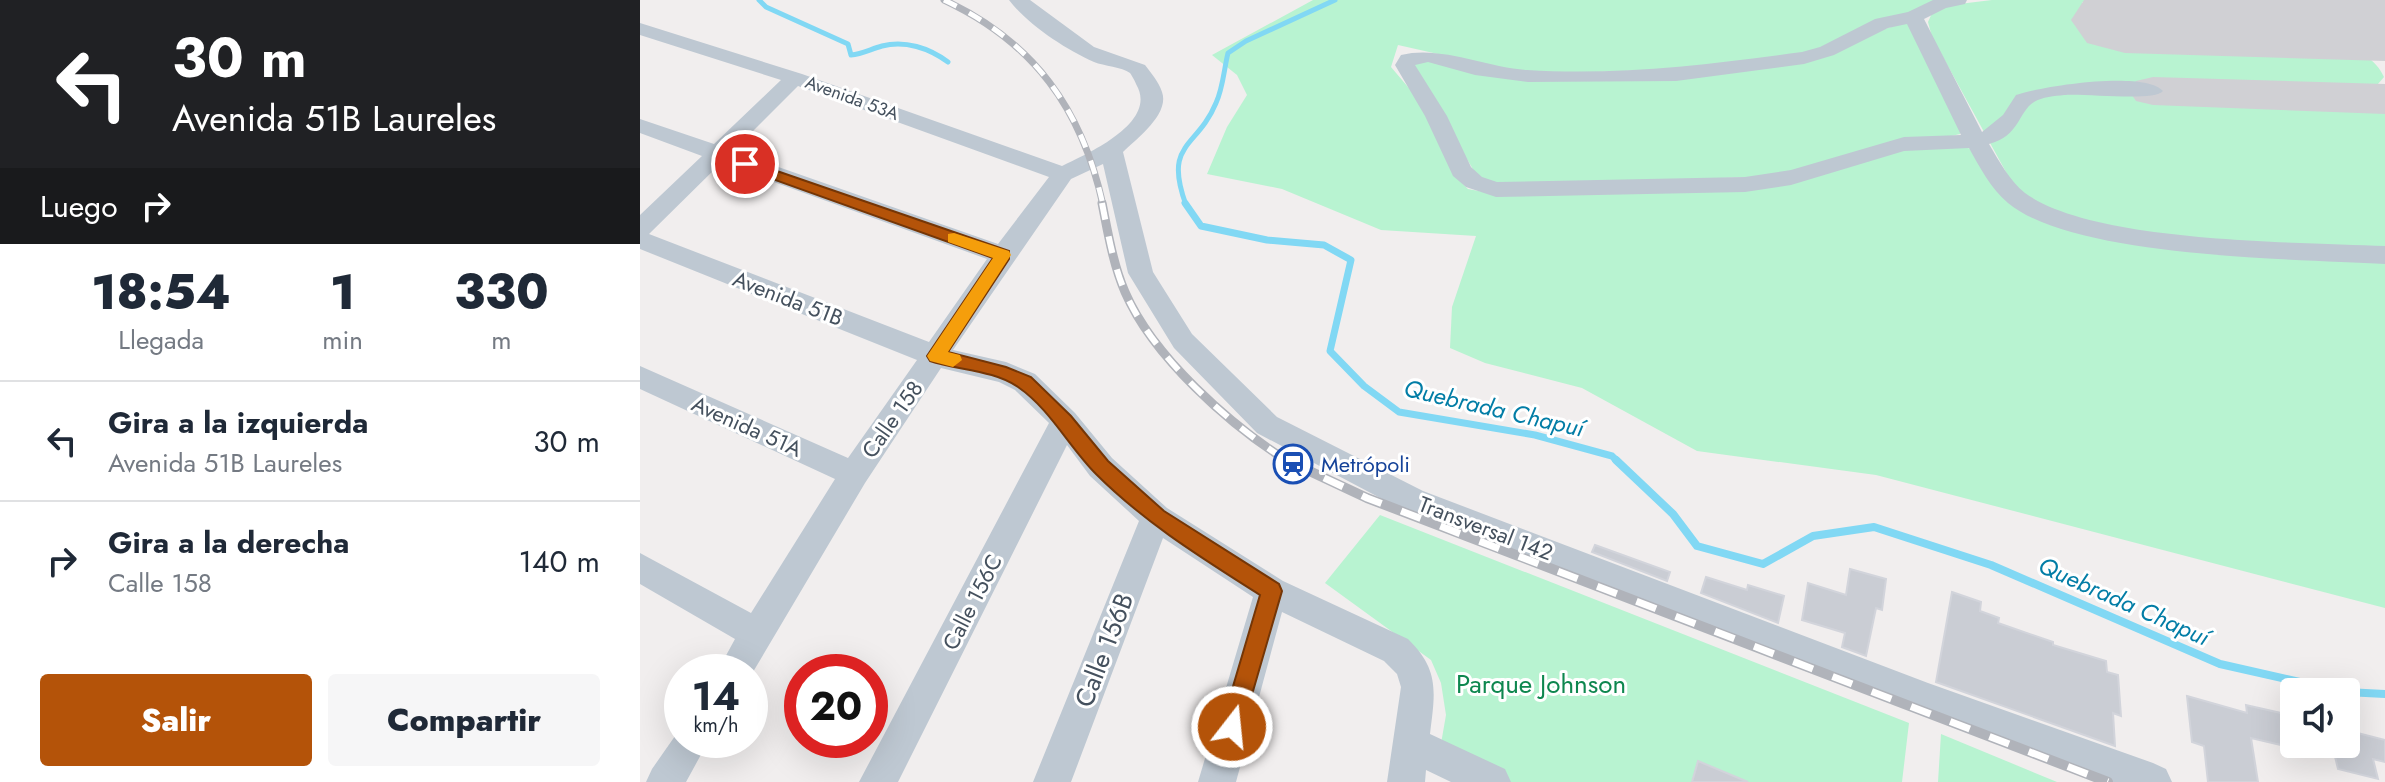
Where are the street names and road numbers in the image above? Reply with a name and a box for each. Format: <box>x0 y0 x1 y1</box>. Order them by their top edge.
street label: Avenida 53A <box>802 69 903 127</box>
street label: Avenida 51B <box>728 262 848 334</box>
street label: Calle 158 <box>854 374 930 464</box>
street label: Avenida 51A <box>687 387 808 465</box>
street label: Transversal 142 <box>1414 488 1558 568</box>
street label: Calle 156C <box>934 549 1010 655</box>
street label: Calle 156B <box>1065 587 1143 713</box>

